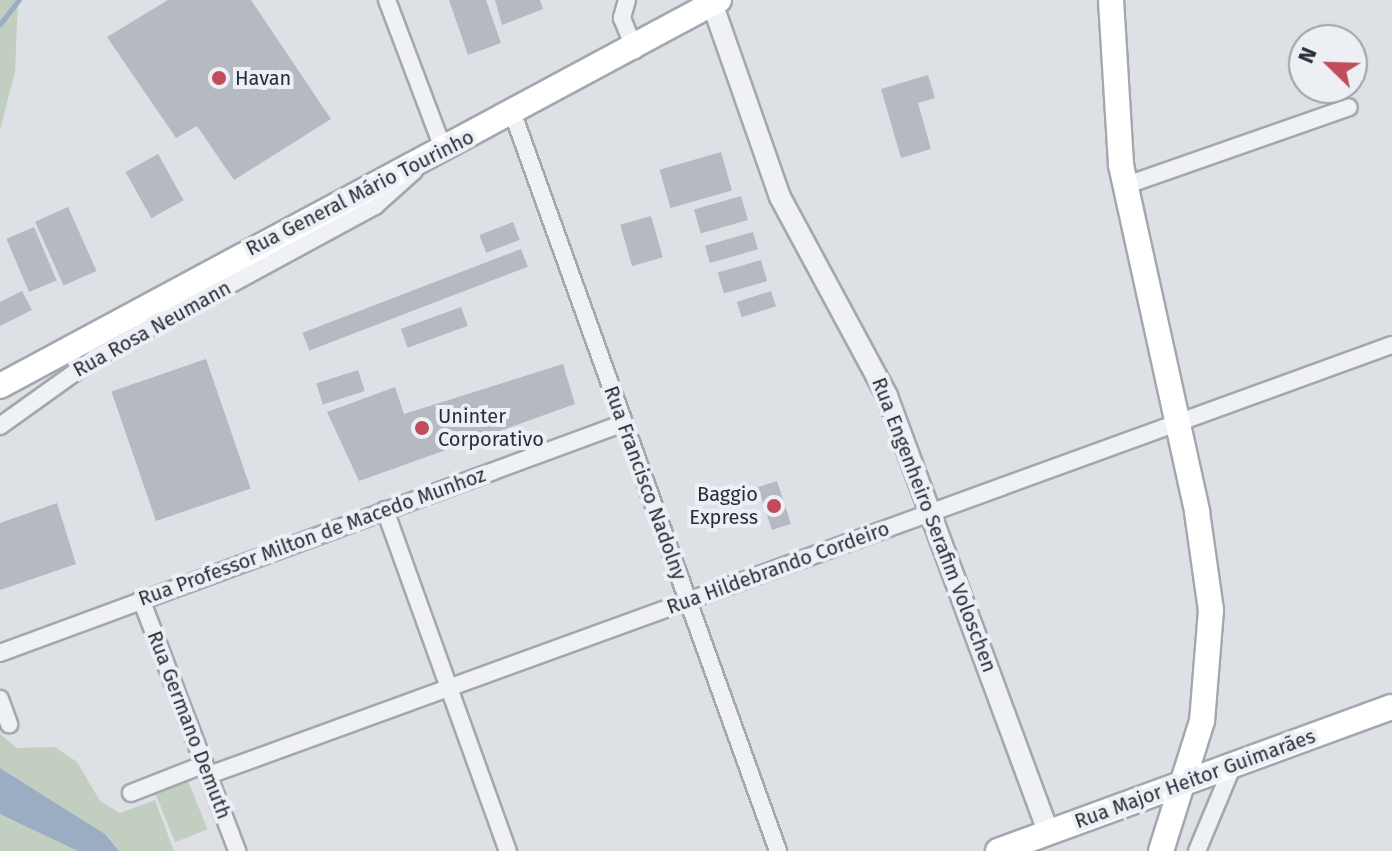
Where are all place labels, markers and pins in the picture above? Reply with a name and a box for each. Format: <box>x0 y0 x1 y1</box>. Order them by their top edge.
place label: Havan <box>235 66 291 90</box>
marker: Havan <box>210 69 228 87</box>
place label: Uninter Corporativo <box>438 404 544 451</box>
marker: Uninter Corporativo <box>413 419 431 437</box>
place label: Baggio Express <box>689 482 758 529</box>
marker: Baggio Express <box>765 497 783 515</box>

